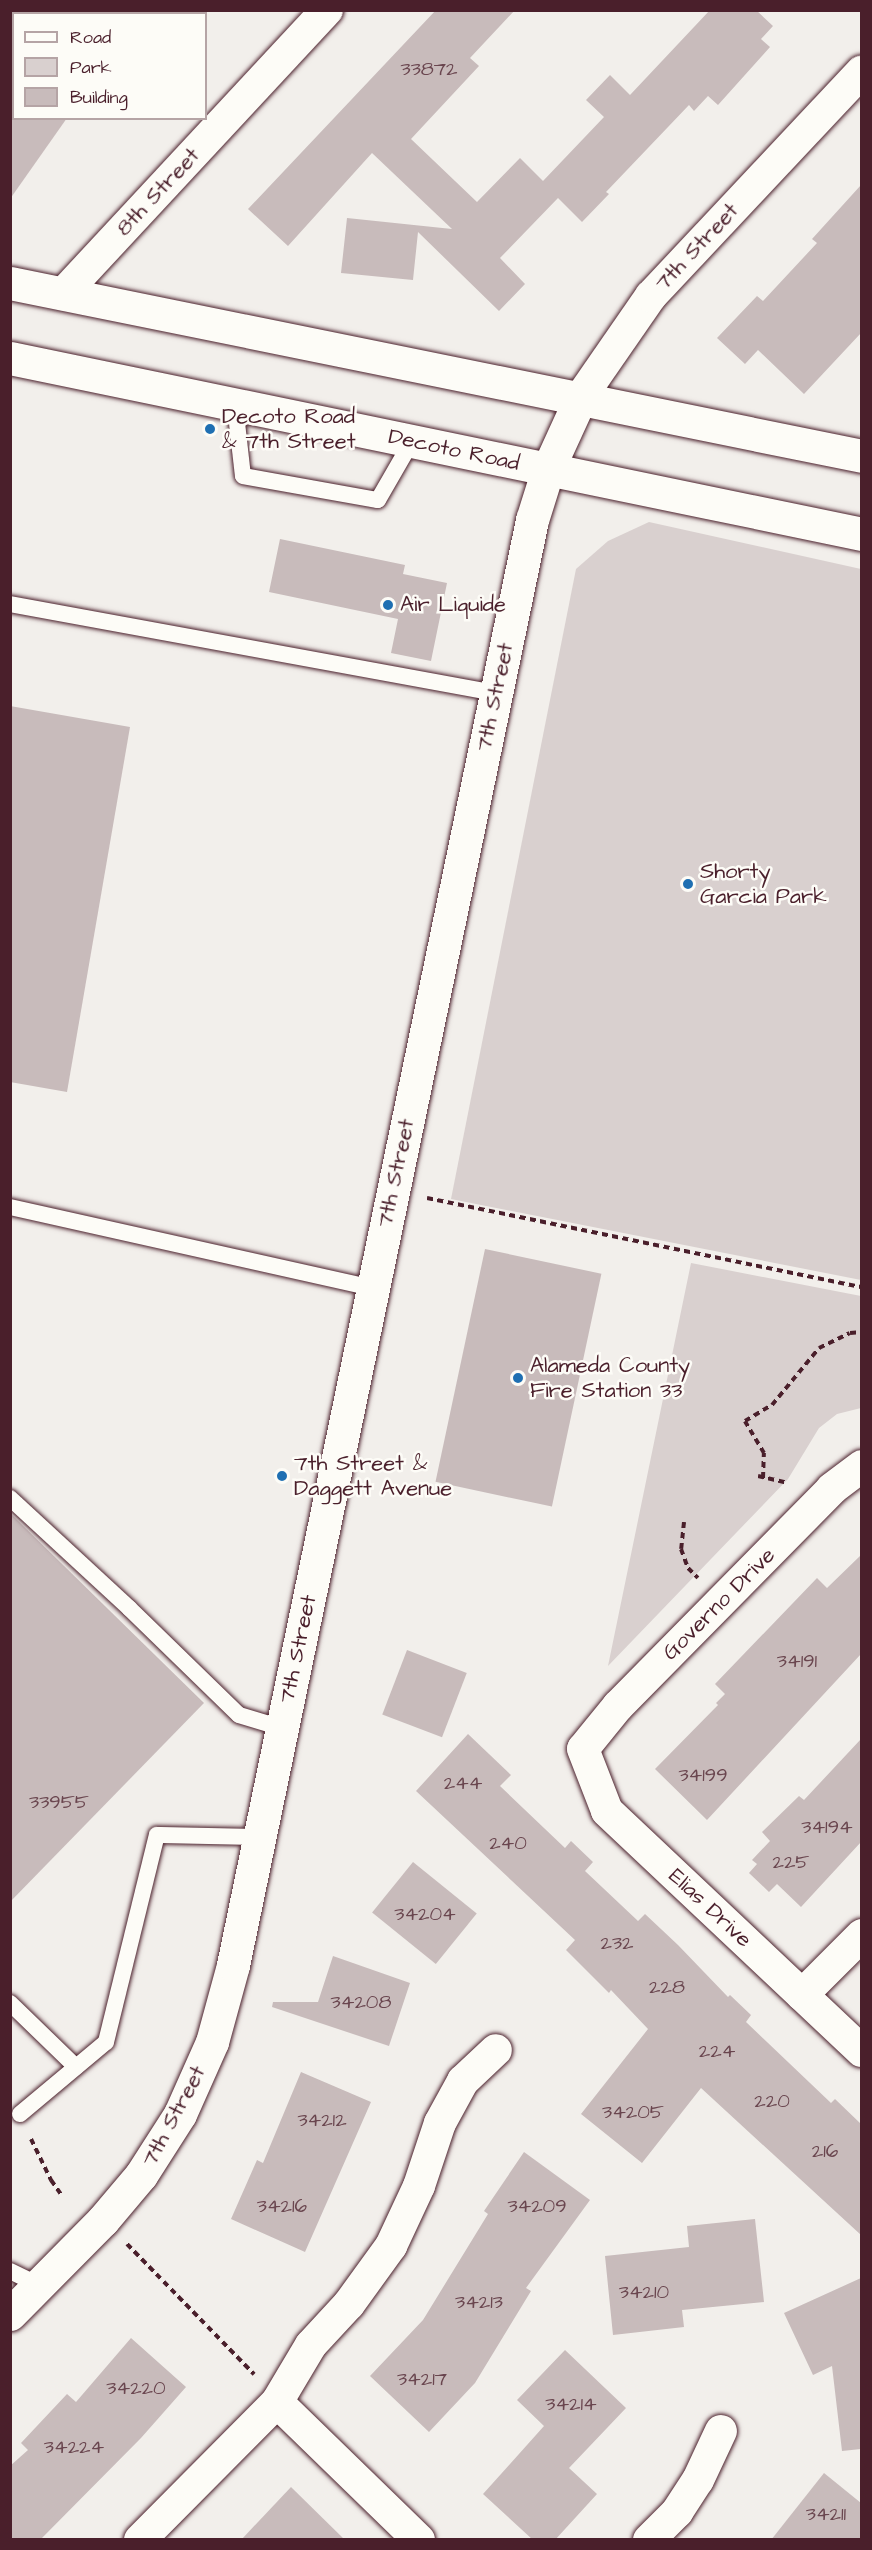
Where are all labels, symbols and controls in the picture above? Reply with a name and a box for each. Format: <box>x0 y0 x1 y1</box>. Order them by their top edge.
legend <box>12 12 207 120</box>
text: Road <box>70 25 111 50</box>
text: Park <box>70 55 112 80</box>
house number: 33872 <box>400 57 458 81</box>
text: Building <box>70 85 128 110</box>
street label: 8th Street <box>111 143 205 241</box>
street label: 7th Street <box>650 198 744 296</box>
place label: Decoto Road & 7th Street <box>222 403 356 454</box>
marker: Decoto Road & 7th Street <box>203 422 217 436</box>
street label: Decoto Road <box>386 423 522 477</box>
place label: Air Liquide <box>400 592 506 618</box>
marker: Air Liquide <box>381 598 395 612</box>
street label: 7th Street <box>471 640 519 754</box>
place label: Shorty Garcia Park <box>700 858 827 909</box>
marker: Shorty Garcia Park <box>681 877 695 891</box>
street label: 7th Street <box>372 1116 420 1230</box>
place label: Alameda County Fire Station 33 <box>530 1352 690 1404</box>
marker: Alameda County Fire Station 33 <box>511 1371 525 1385</box>
place label: 7th Street & Daggett Avenue <box>294 1450 452 1502</box>
marker: 7th Street & Daggett Avenue <box>275 1469 289 1483</box>
street label: Governo Drive <box>657 1542 781 1666</box>
street label: 7th Street <box>274 1592 322 1706</box>
house number: 34191 <box>777 1649 817 1673</box>
house number: 34199 <box>678 1763 728 1787</box>
house number: 244 <box>444 1771 482 1795</box>
house number: 33955 <box>29 1790 89 1814</box>
house number: 34194 <box>801 1815 853 1839</box>
house number: 240 <box>489 1831 527 1855</box>
house number: 225 <box>772 1850 810 1874</box>
street label: Elias Drive <box>663 1863 757 1953</box>
house number: 34204 <box>394 1902 456 1926</box>
house number: 232 <box>600 1931 634 1955</box>
house number: 228 <box>649 1975 685 1999</box>
house number: 34208 <box>331 1990 391 2014</box>
house number: 224 <box>699 2039 735 2063</box>
street label: 7th Street <box>137 2061 211 2171</box>
house number: 220 <box>754 2089 790 2113</box>
house number: 34205 <box>602 2100 664 2124</box>
house number: 34212 <box>297 2108 347 2132</box>
house number: 216 <box>812 2139 838 2163</box>
house number: 34216 <box>257 2194 307 2218</box>
house number: 34209 <box>507 2194 567 2218</box>
house number: 34210 <box>619 2280 669 2304</box>
house number: 34213 <box>455 2290 503 2314</box>
house number: 34217 <box>397 2367 447 2391</box>
house number: 34220 <box>106 2376 166 2400</box>
house number: 34214 <box>545 2392 597 2416</box>
house number: 34224 <box>44 2435 104 2459</box>
house number: 34211 <box>806 2502 846 2526</box>

